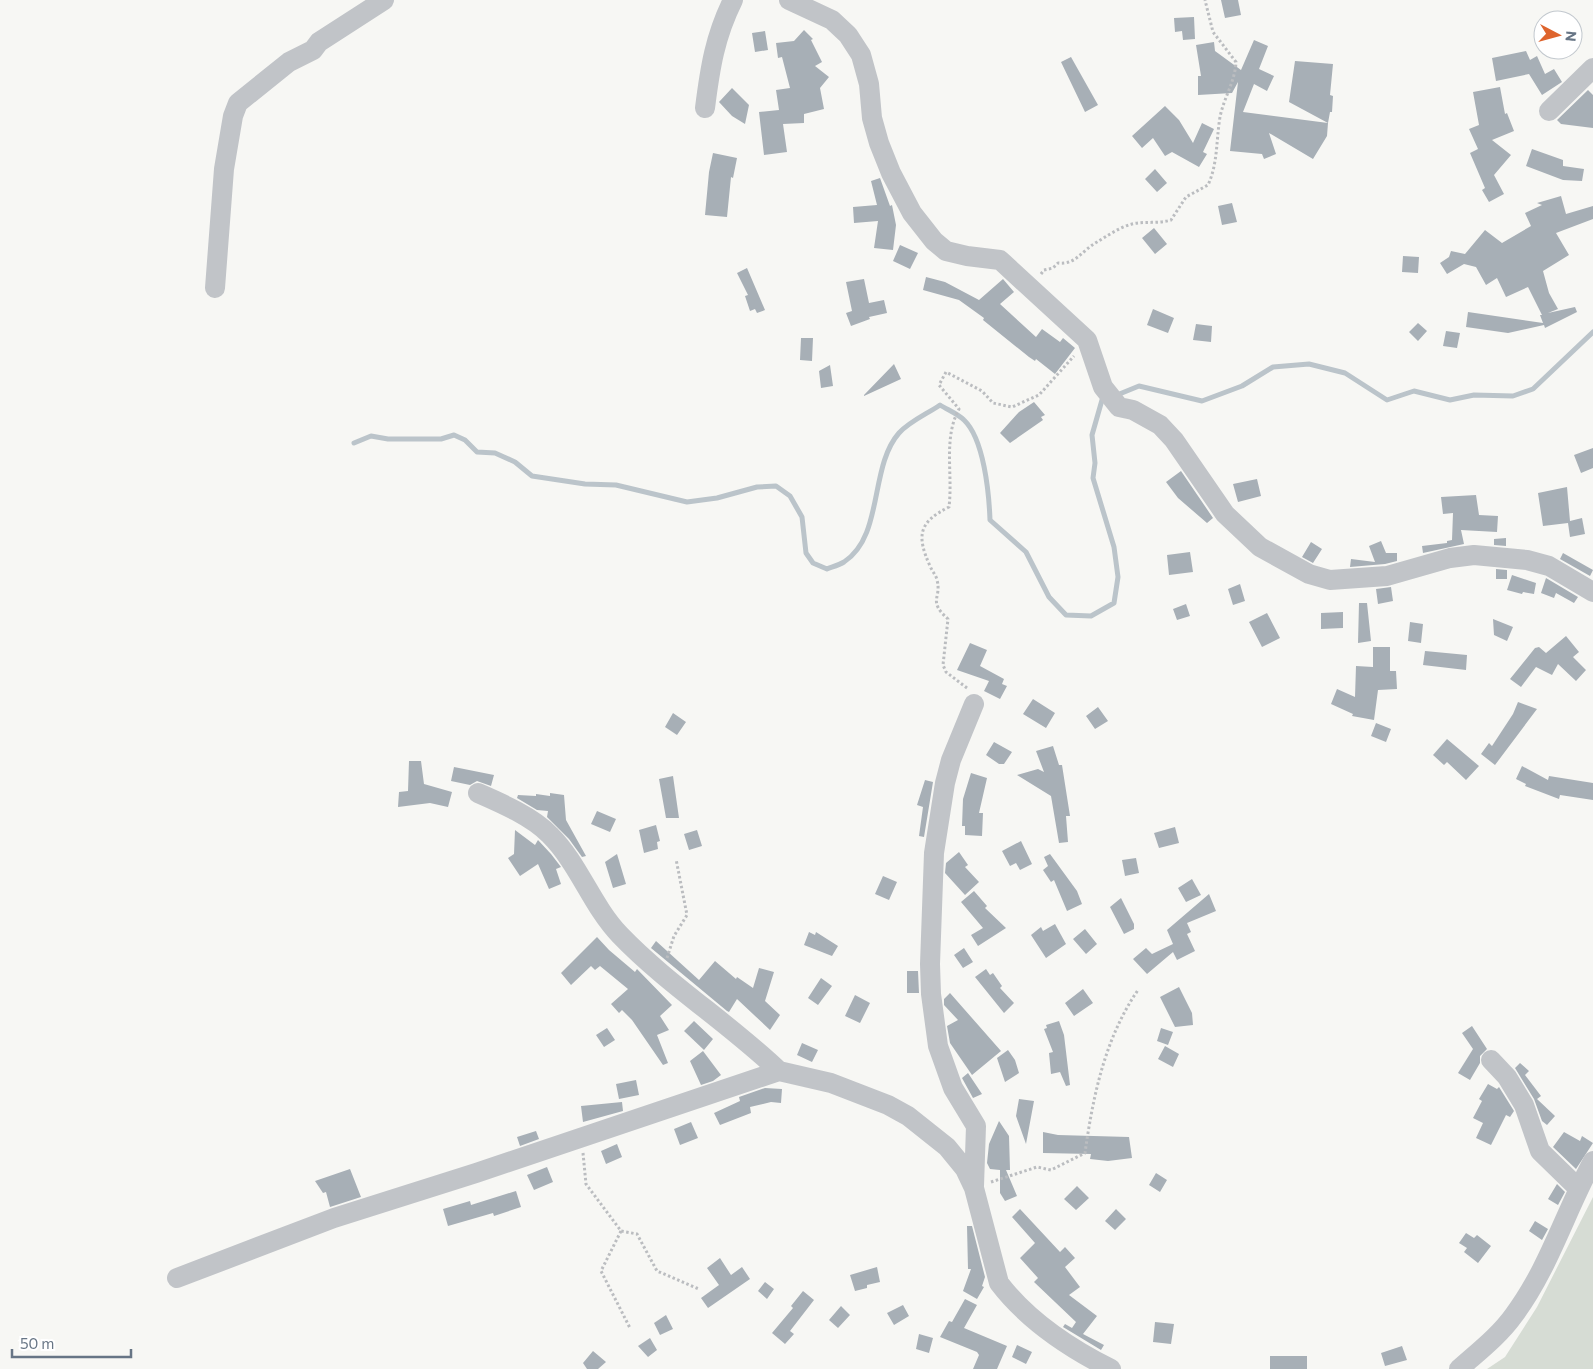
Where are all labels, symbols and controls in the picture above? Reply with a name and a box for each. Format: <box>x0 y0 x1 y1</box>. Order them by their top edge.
north arrow <box>1533 10 1583 60</box>
text: N <box>1562 30 1580 43</box>
scale bar <box>12 1326 131 1358</box>
text: 50 m <box>20 1334 54 1352</box>

